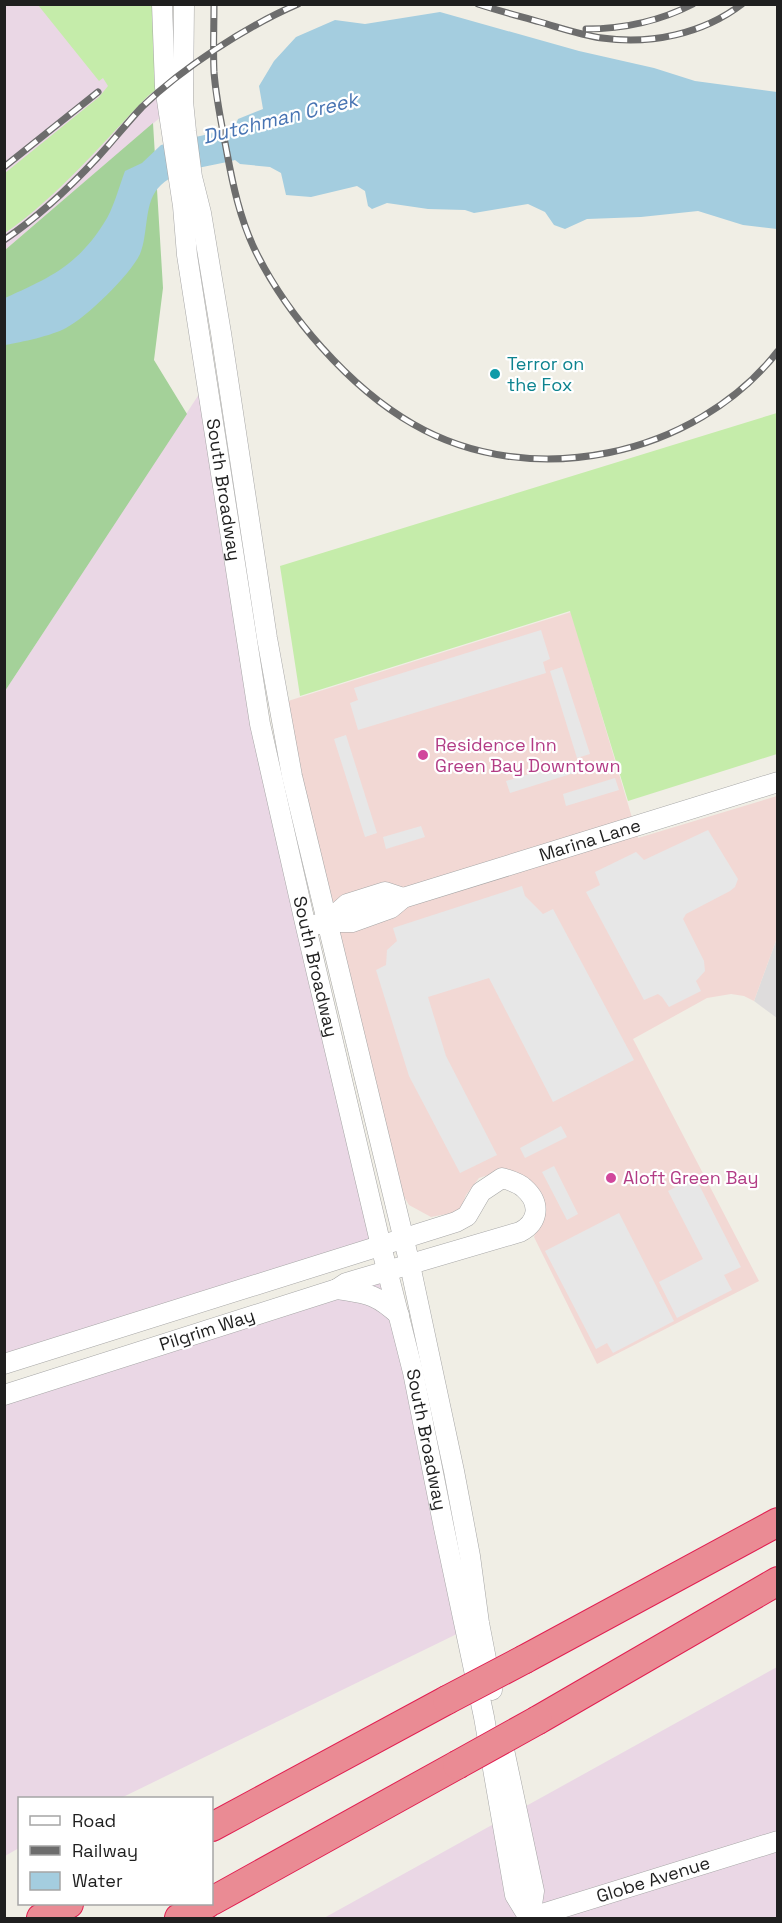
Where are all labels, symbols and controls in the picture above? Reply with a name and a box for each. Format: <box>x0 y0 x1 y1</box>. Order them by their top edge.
water label: Dutchman Creek <box>200 86 363 150</box>
place label: Terror on the Fox <box>507 352 584 396</box>
marker: Terror on the Fox <box>488 367 502 381</box>
street label: South Broadway <box>202 417 246 562</box>
place label: Residence Inn Green Bay Downtown <box>435 733 620 777</box>
marker: Residence Inn Green Bay Downtown <box>416 748 430 762</box>
street label: Marina Lane <box>536 813 643 866</box>
street label: South Broadway <box>288 894 343 1039</box>
place label: Aloft Green Bay <box>623 1166 758 1189</box>
marker: Aloft Green Bay <box>604 1171 618 1185</box>
street label: Pilgrim Way <box>156 1303 258 1356</box>
street label: South Broadway <box>402 1367 452 1512</box>
legend <box>18 1797 213 1905</box>
text: Road <box>72 1809 116 1832</box>
text: Railway <box>72 1839 138 1862</box>
street label: Globe Avenue <box>593 1851 713 1907</box>
text: Water <box>72 1869 123 1892</box>

